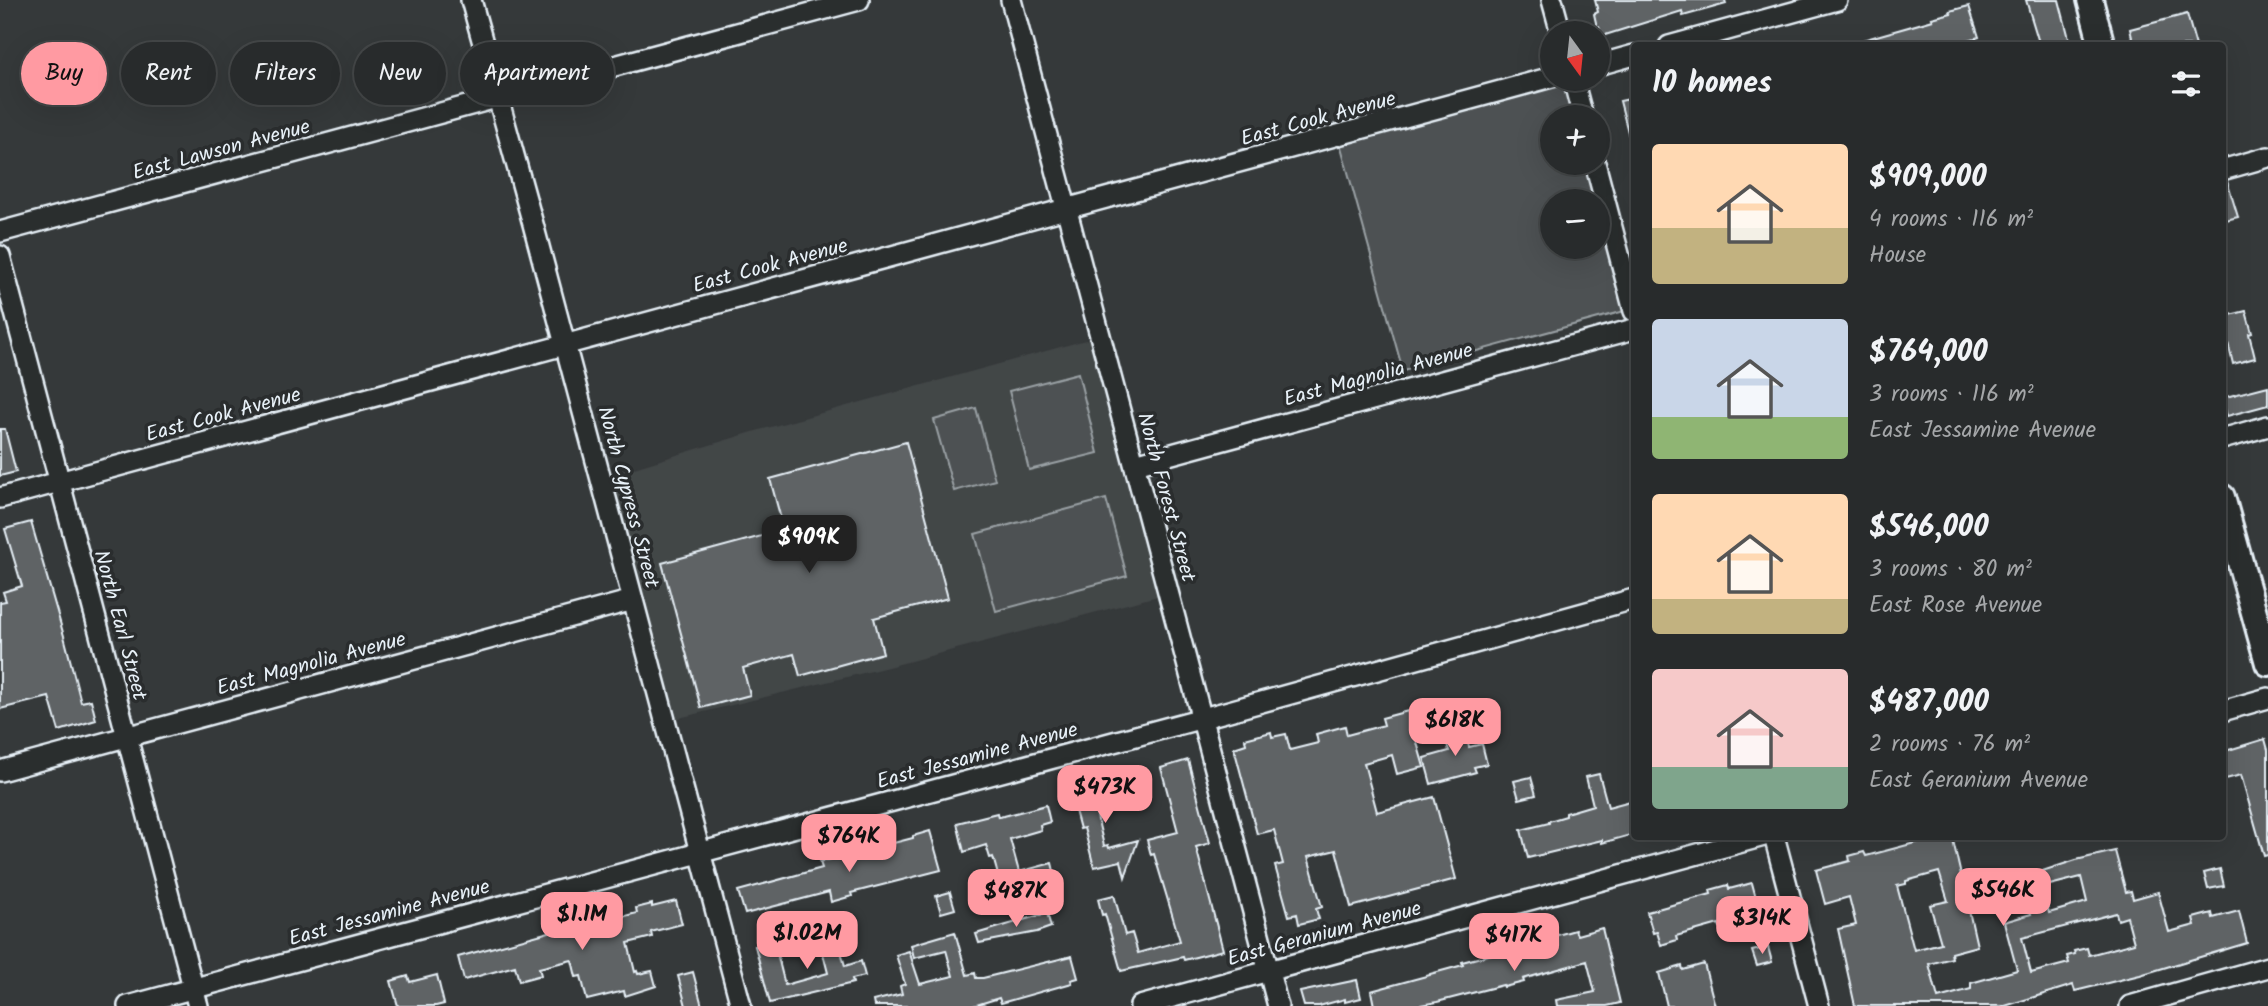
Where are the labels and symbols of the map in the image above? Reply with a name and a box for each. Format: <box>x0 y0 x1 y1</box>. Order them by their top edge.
north arrow <box>1540 21 1610 91</box>
street label: East Cook Avenue <box>1237 83 1400 156</box>
street label: East Lawson Avenue <box>129 111 315 190</box>
street label: East Cook Avenue <box>689 230 852 303</box>
street label: East Magnolia Avenue <box>1280 334 1477 417</box>
street label: East Cook Avenue <box>142 379 305 452</box>
street label: North Cypress Street <box>587 403 668 593</box>
street label: North Forest Street <box>1127 409 1204 587</box>
pin: $909K <box>760 516 858 575</box>
street label: North Earl Street <box>84 547 156 705</box>
street label: East Magnolia Avenue <box>213 623 410 706</box>
pin: $618K <box>1406 698 1504 758</box>
street label: East Jessamine Avenue <box>873 714 1082 799</box>
pin: $473K <box>1056 766 1154 825</box>
pin: $764K <box>800 814 898 874</box>
pin: $546K <box>1954 869 2052 928</box>
pin: $487K <box>967 870 1065 929</box>
street label: East Jessamine Avenue <box>285 871 494 956</box>
pin: $1.1M <box>533 892 631 952</box>
street label: East Geranium Avenue <box>1224 892 1426 976</box>
pin: $314K <box>1713 897 1811 956</box>
pin: $1.02M <box>750 912 864 971</box>
pin: $417K <box>1465 914 1563 973</box>

